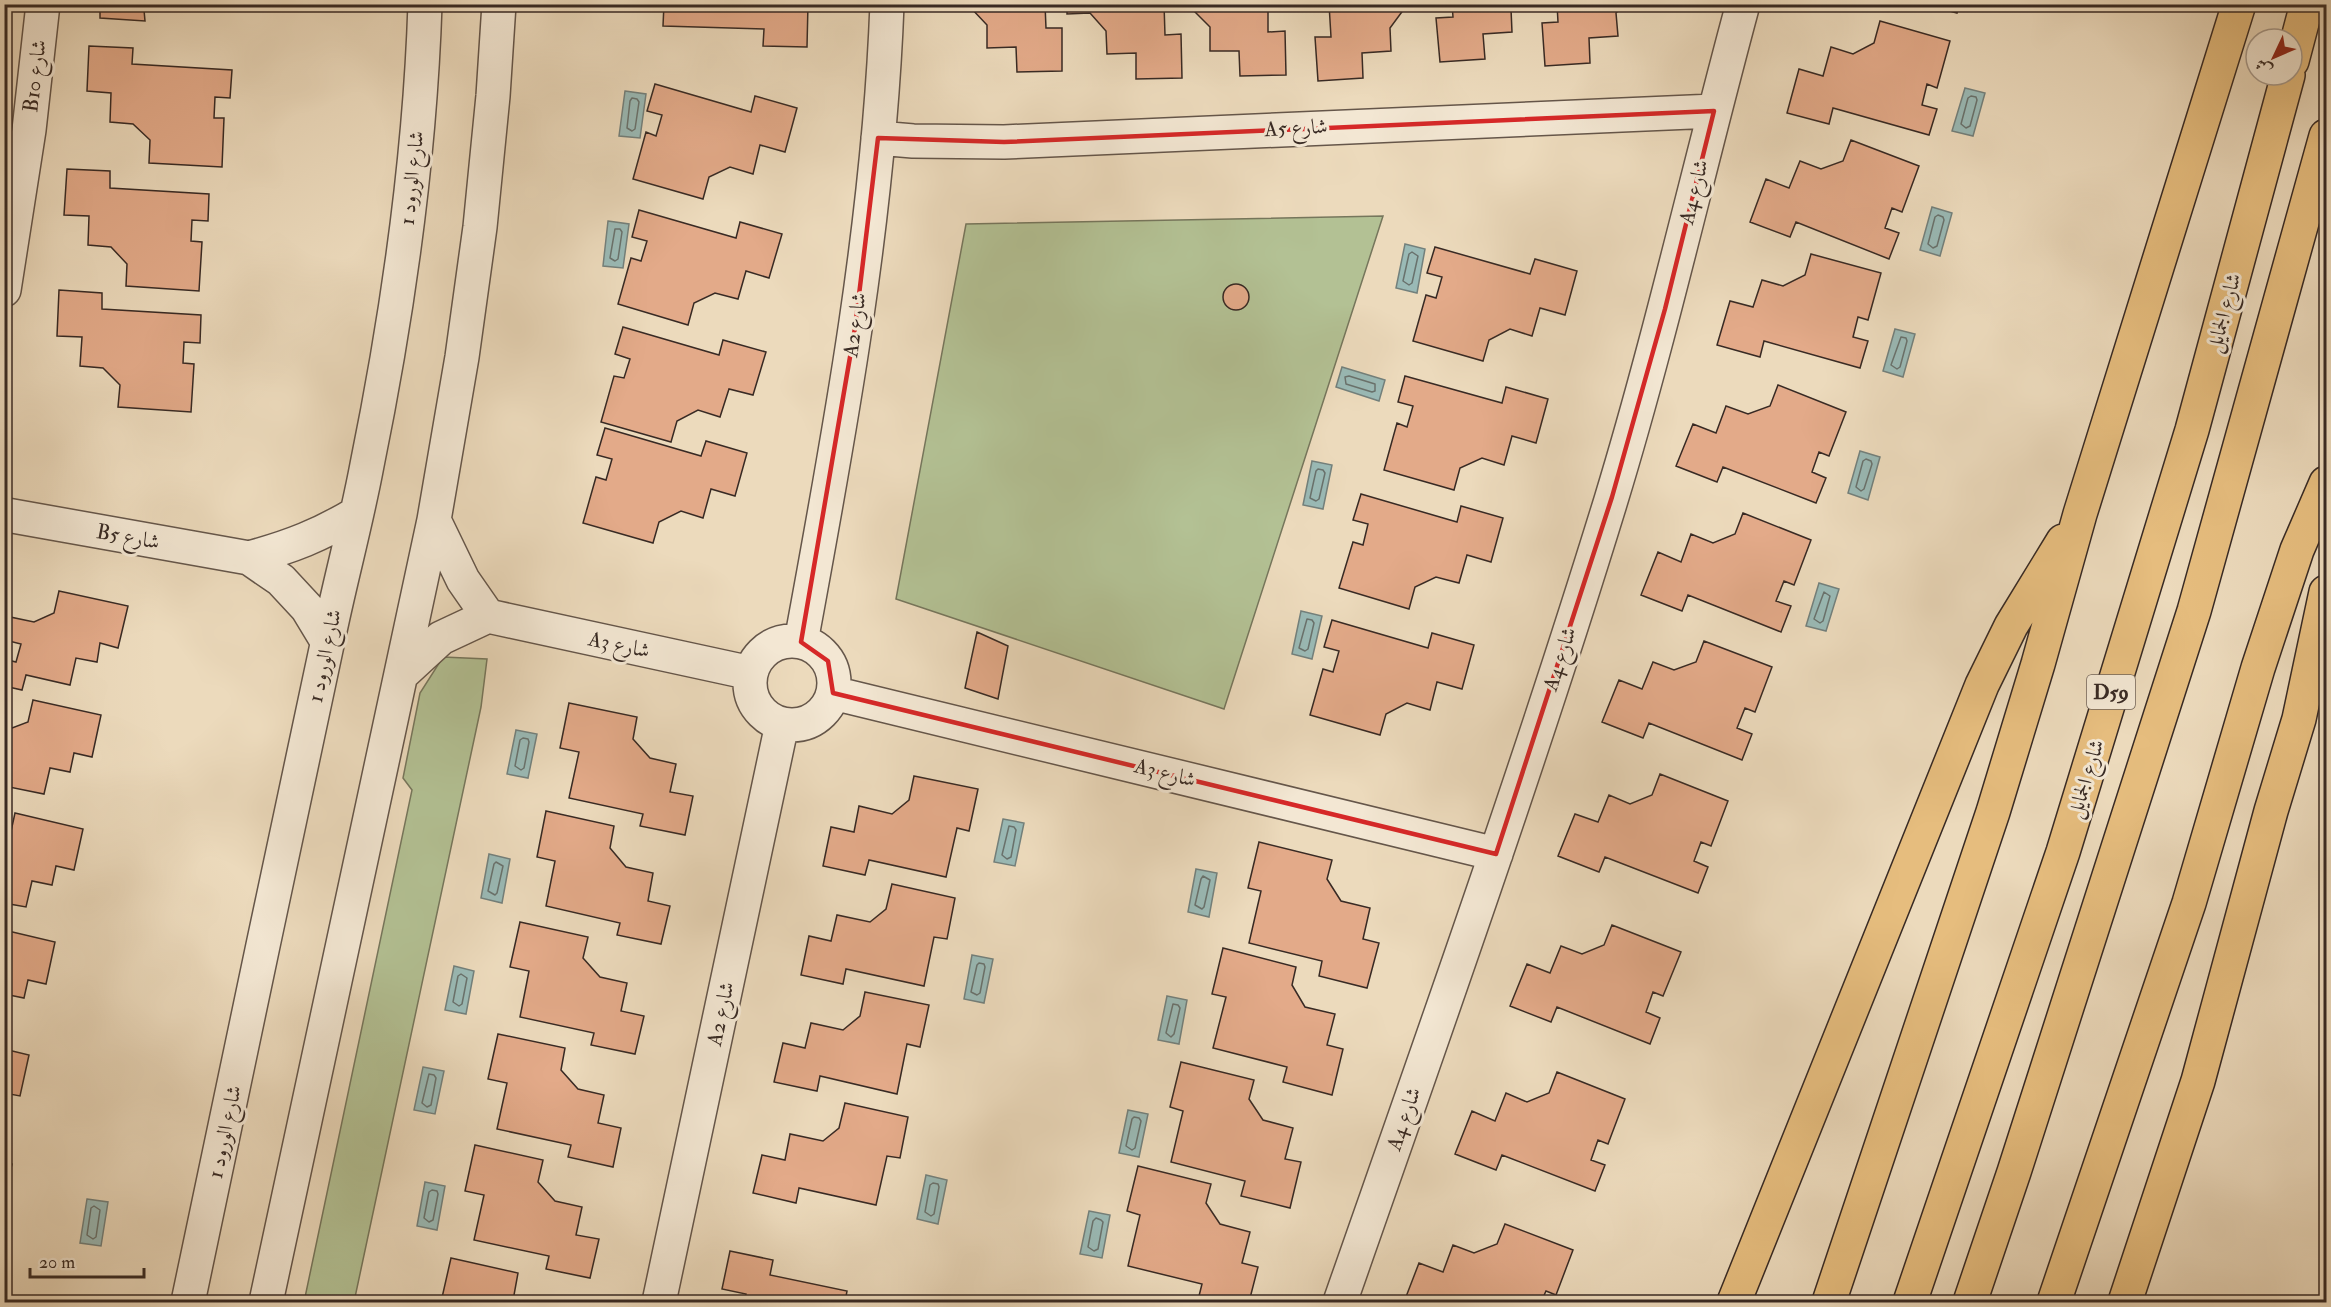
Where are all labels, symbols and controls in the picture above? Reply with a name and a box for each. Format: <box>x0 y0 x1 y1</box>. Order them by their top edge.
north arrow <box>2244 27 2304 87</box>
street label: B10 شارع <box>17 38 57 114</box>
text: ش <box>2251 54 2277 79</box>
street label: A5 شارع <box>1263 113 1329 147</box>
street label: شارع الورود 1 <box>394 130 434 227</box>
street label: A4 شارع <box>1673 157 1719 229</box>
street label: شارع الجمايل <box>2200 270 2251 357</box>
street label: A2 شارع <box>837 291 877 361</box>
street label: B5 شارع <box>94 518 162 560</box>
street label: شارع الورود 1 <box>302 607 352 706</box>
street label: A4 شارع <box>1537 624 1587 697</box>
street label: A3 شارع <box>584 625 652 669</box>
road number: D59 <box>2087 675 2135 709</box>
street label: شارع الجمايل <box>2061 736 2115 823</box>
street label: A3 شارع <box>1130 752 1198 798</box>
street label: A2 شارع <box>701 979 745 1050</box>
street label: شارع الورود 1 <box>202 1083 252 1182</box>
street label: A4 شارع <box>1380 1084 1431 1157</box>
scale bar <box>30 1241 144 1279</box>
text: 20 m <box>39 1251 75 1274</box>

